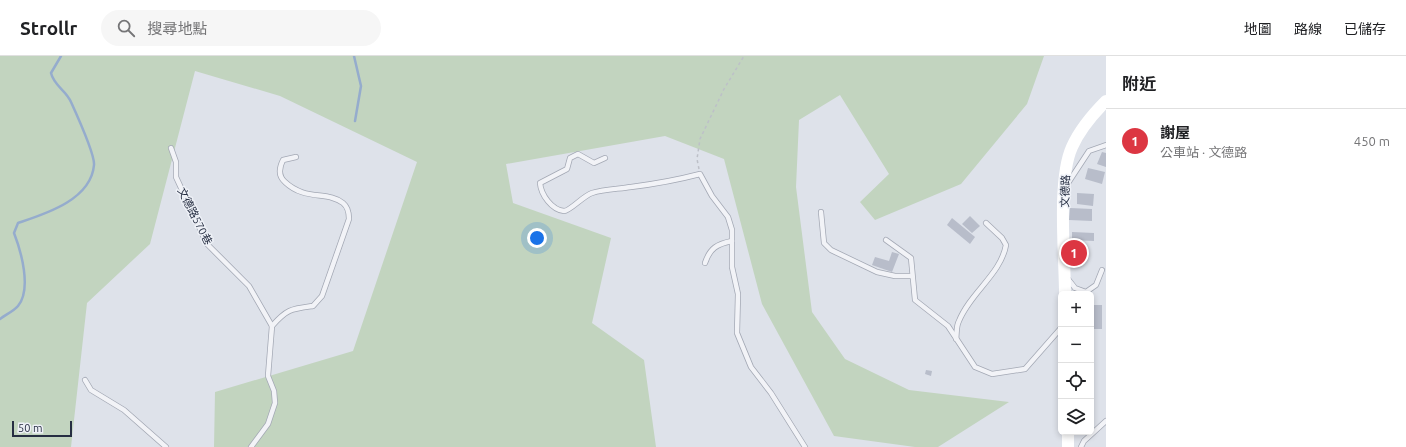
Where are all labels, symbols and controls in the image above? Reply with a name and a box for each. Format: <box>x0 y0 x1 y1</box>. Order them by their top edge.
search box <box>101 10 381 46</box>
text: Strollr <box>20 17 77 39</box>
icon: search <box>115 17 137 39</box>
text: 搜尋地點 <box>147 20 207 37</box>
text: 地圖 <box>1244 21 1272 37</box>
text: 路線 <box>1294 21 1322 37</box>
text: 已儲存 <box>1344 21 1386 37</box>
text: 附近 <box>1122 74 1156 93</box>
text: 謝屋 <box>1160 124 1190 141</box>
text: 1 <box>1131 134 1139 148</box>
text: 450 m <box>1354 134 1390 148</box>
text: 公車站 · 文德路 <box>1160 145 1247 159</box>
street label: 文德路 <box>1058 174 1072 208</box>
street label: 文德路570巷 <box>175 185 215 247</box>
your location <box>527 228 547 248</box>
pin: 1 <box>1061 238 1087 268</box>
map controls <box>1058 291 1094 435</box>
button: + <box>1058 291 1094 327</box>
button: − <box>1058 327 1094 363</box>
button: locate <box>1058 363 1094 399</box>
button: layers <box>1058 399 1094 435</box>
scale bar <box>12 419 72 438</box>
text: 50 m <box>18 422 42 434</box>

